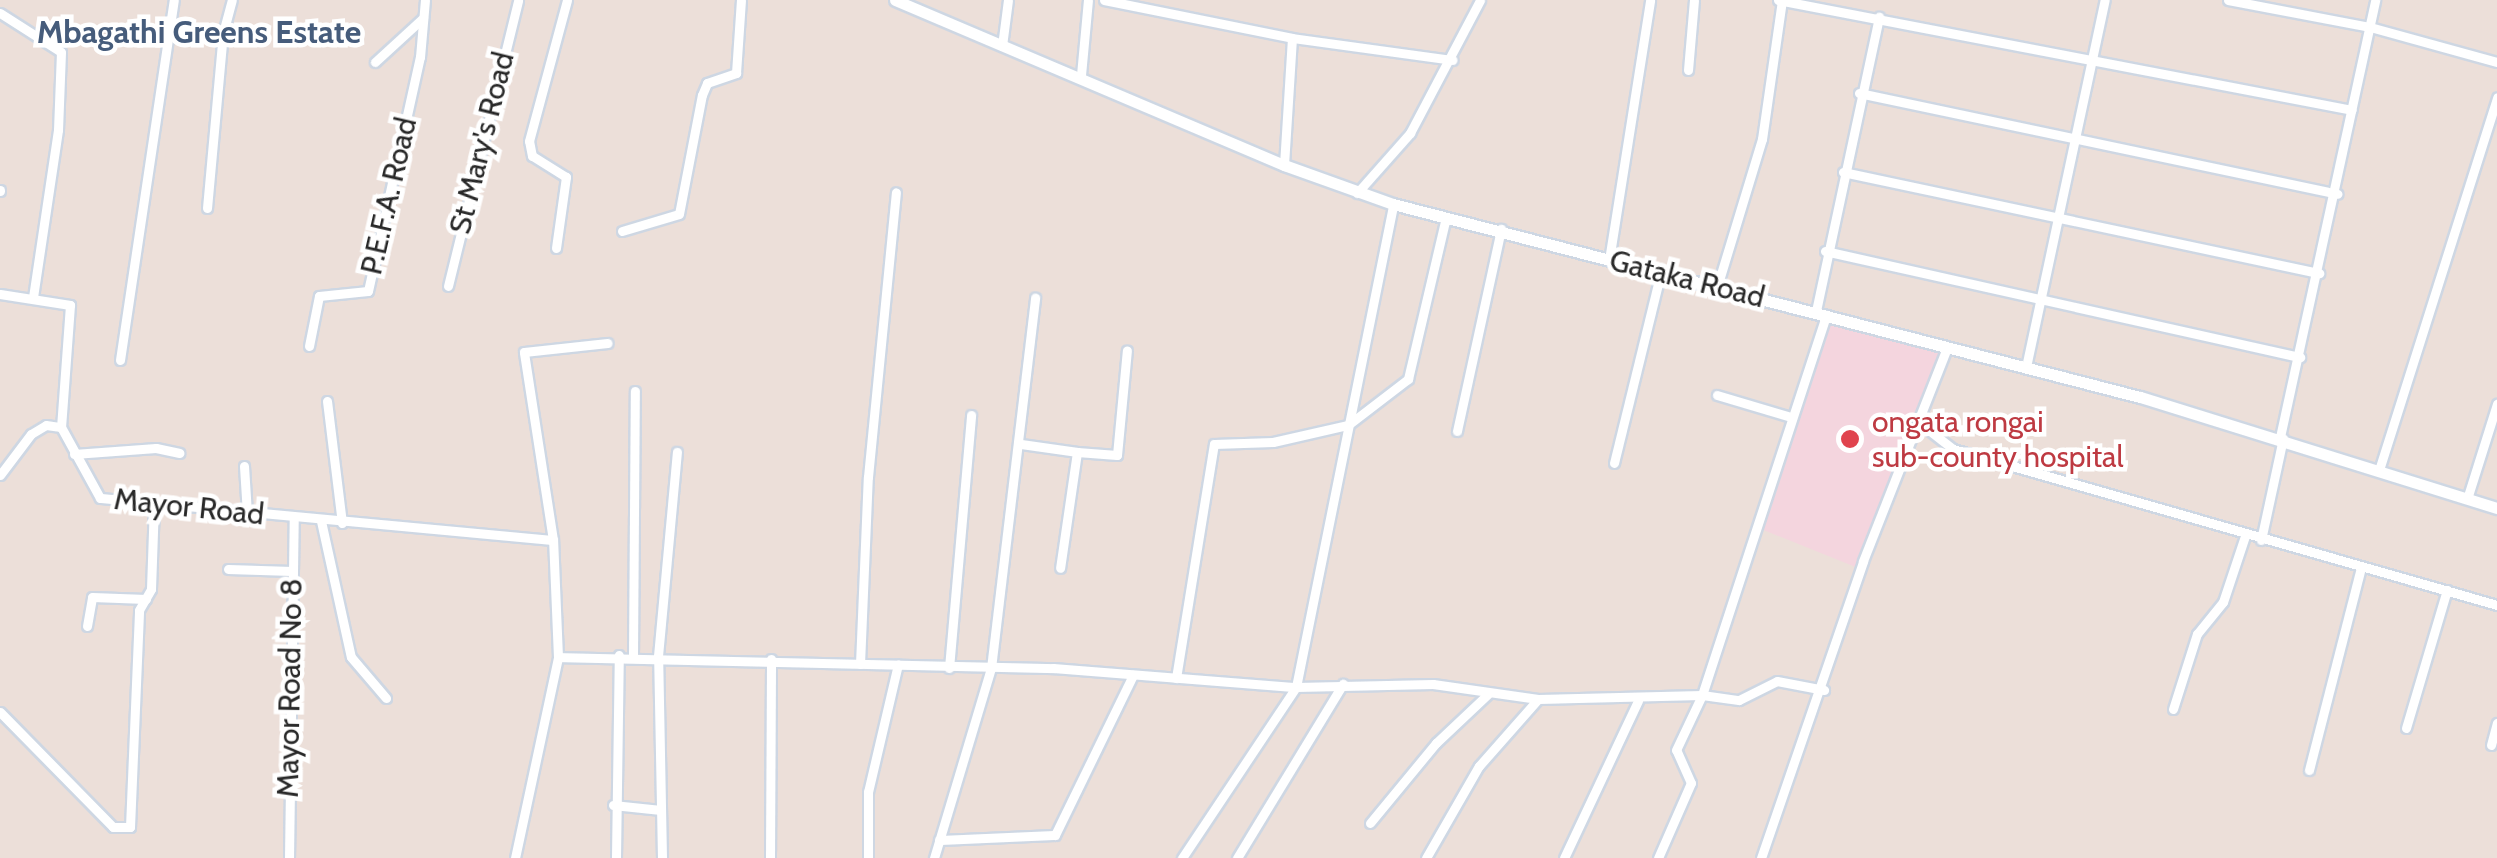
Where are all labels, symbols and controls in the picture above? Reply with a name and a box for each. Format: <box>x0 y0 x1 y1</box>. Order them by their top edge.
district label: Mbagathi Greens Estate <box>37 13 361 51</box>
street label: St Mary's Road <box>442 48 522 238</box>
street label: P.E.F.A. Road <box>353 114 425 278</box>
street label: Gataka Road <box>1606 242 1768 316</box>
place label: ongata rongai sub-county hospital <box>1872 404 2124 474</box>
marker: ongata rongai sub-county hospital <box>1837 426 1863 452</box>
street label: Mayor Road <box>112 481 266 533</box>
street label: Mayor Road No 8 <box>270 578 310 798</box>

